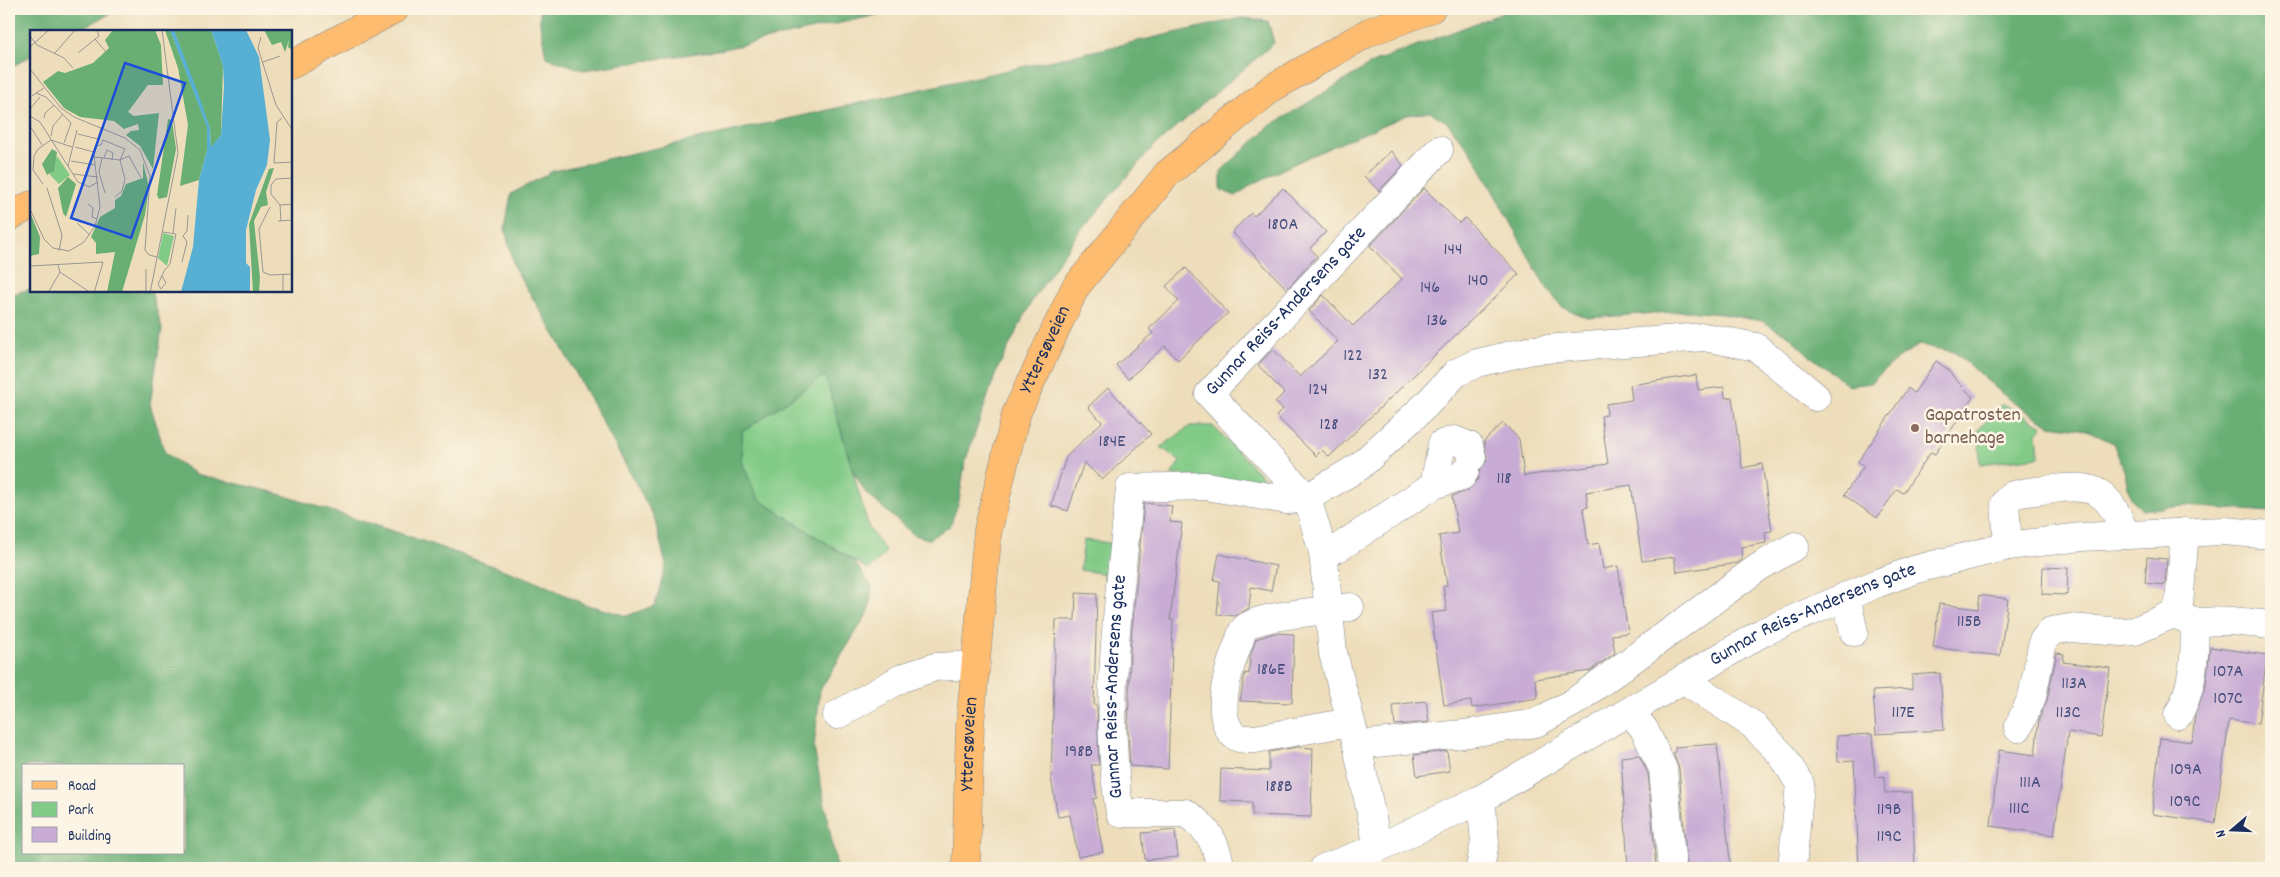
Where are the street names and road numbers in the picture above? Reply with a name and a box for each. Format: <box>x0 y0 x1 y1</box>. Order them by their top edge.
street label: Gunnar Reiss-Andersens gate <box>1199 220 1374 403</box>
street label: Yttersøveien <box>1013 301 1079 399</box>
street label: Gunnar Reiss-Andersens gate <box>1705 556 1920 674</box>
street label: Gunnar Reiss-Andersens gate <box>1098 573 1135 800</box>
street label: Yttersøveien <box>954 696 987 792</box>

